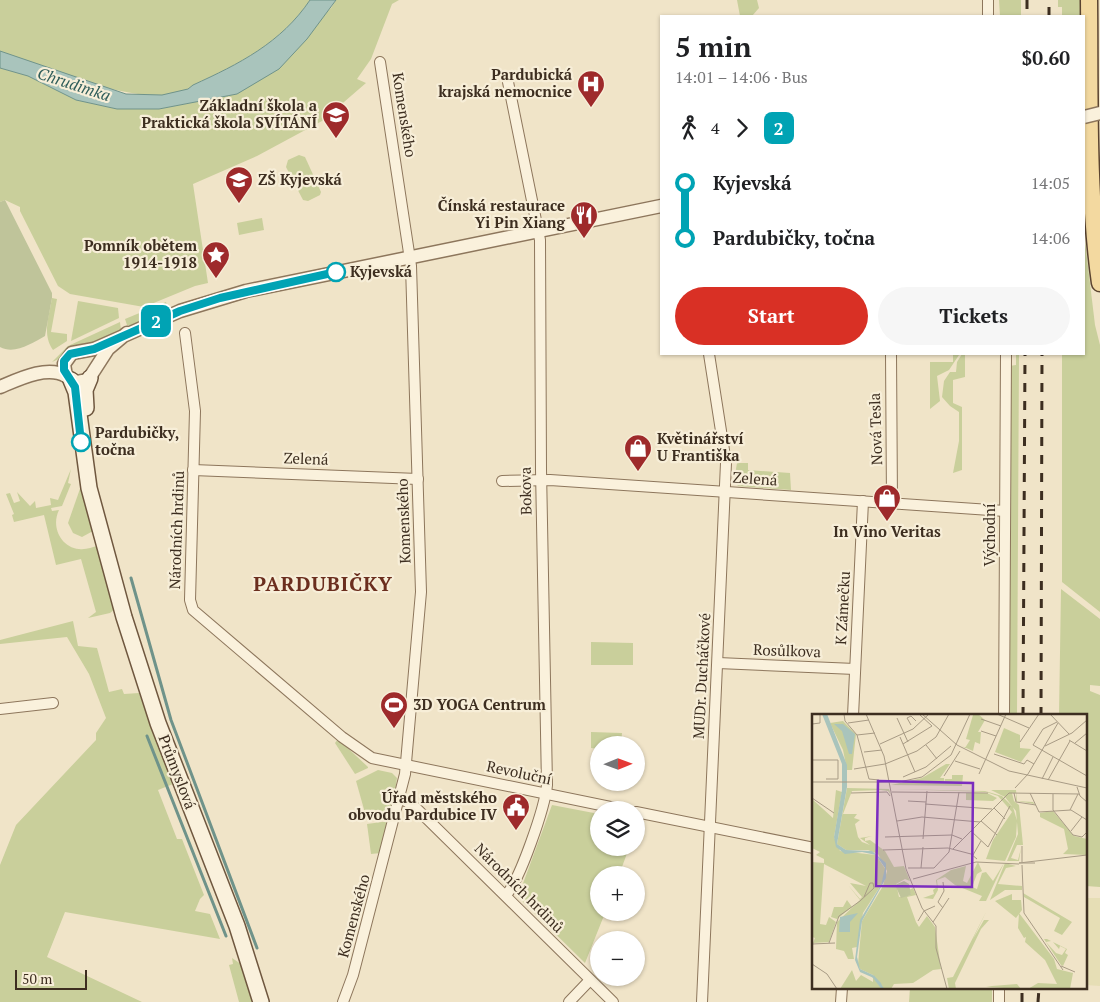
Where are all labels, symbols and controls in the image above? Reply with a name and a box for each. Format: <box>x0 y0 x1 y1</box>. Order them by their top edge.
text: 5 min <box>675 28 752 65</box>
text: $0.60 <box>1021 45 1070 70</box>
water label: Chrudimka <box>35 62 113 106</box>
place label: Pardubická krajská nemocnice <box>438 64 573 101</box>
text: 14:01 – 14:06 · Bus <box>675 66 808 88</box>
hospital icon: Pardubická krajská nemocnice <box>576 69 606 108</box>
street label: Komenského <box>388 71 422 159</box>
place label: Základní škola a Praktická škola SVÍTÁNÍ <box>141 95 318 132</box>
school or university icon: Základní škola a Praktická škola SVÍTÁNÍ <box>321 100 351 139</box>
icon: walk <box>675 114 703 142</box>
icon: forward <box>728 114 756 142</box>
text: 2 <box>774 116 784 140</box>
text: 4 <box>711 117 720 139</box>
school or university icon: ZŠ Kyjevská <box>224 165 254 204</box>
place label: ZŠ Kyjevská <box>258 169 343 189</box>
text: Kyjevská <box>713 170 792 195</box>
text: 14:05 <box>1031 172 1070 194</box>
place label: Čínská restaurace Yi Pin Xiang <box>438 195 566 232</box>
restaurant icon: Čínská restaurace Yi Pin Xiang <box>569 200 599 239</box>
text: Pardubičky, točna <box>713 225 875 250</box>
text: 14:06 <box>1031 227 1070 249</box>
place label: Pomník obětem 1914-1918 <box>84 235 197 272</box>
place icon: Pomník obětem 1914-1918 <box>201 240 231 279</box>
place label: Kyjevská <box>350 261 413 281</box>
marker: Kyjevská <box>326 262 346 282</box>
button: Start <box>675 287 868 345</box>
button: Tickets <box>878 287 1070 345</box>
line badge: 2 <box>140 305 172 337</box>
text: 2 <box>151 309 161 333</box>
street label: Nová Tesla <box>864 392 886 466</box>
place label: Pardubičky, točna <box>95 422 179 459</box>
place label: Květinářství U Františka <box>657 428 744 465</box>
marker: Pardubičky, točna <box>71 432 91 452</box>
shop icon: Květinářství U Františka <box>623 433 653 472</box>
street label: Zelená <box>283 447 329 469</box>
street label: Bokova <box>515 466 535 515</box>
street label: Zelená <box>732 466 779 490</box>
street label: Národních hrdinů <box>164 470 188 590</box>
street label: Komenského <box>392 478 414 564</box>
shop icon: In Vino Veritas <box>872 483 902 522</box>
street label: Východní <box>979 503 999 566</box>
place label: In Vino Veritas <box>833 521 941 541</box>
district label: PARDUBIČKY <box>253 570 393 597</box>
street label: K Zámečku <box>830 570 854 645</box>
street label: MUDr. Ducháčkové <box>688 612 714 739</box>
street label: Rosůlkova <box>753 639 822 661</box>
sports icon: 3D YOGA Centrum <box>379 690 409 729</box>
place label: 3D YOGA Centrum <box>413 694 546 714</box>
inset map <box>812 714 1088 990</box>
street label: Průmyslová <box>155 732 201 812</box>
north arrow <box>590 736 645 791</box>
map controls <box>590 736 645 986</box>
street label: Revoluční <box>485 755 554 789</box>
place label: Úřad městského obvodu Pardubice IV <box>348 787 498 824</box>
public building icon: Úřad městského obvodu Pardubice IV <box>501 792 531 831</box>
button: layers <box>590 801 645 856</box>
street label: Národních hrdinů <box>471 838 569 937</box>
button: + <box>590 866 645 921</box>
street label: Komenského <box>332 872 374 960</box>
button: − <box>590 931 645 986</box>
scale bar <box>15 967 88 990</box>
text: 50 m <box>22 969 52 988</box>

